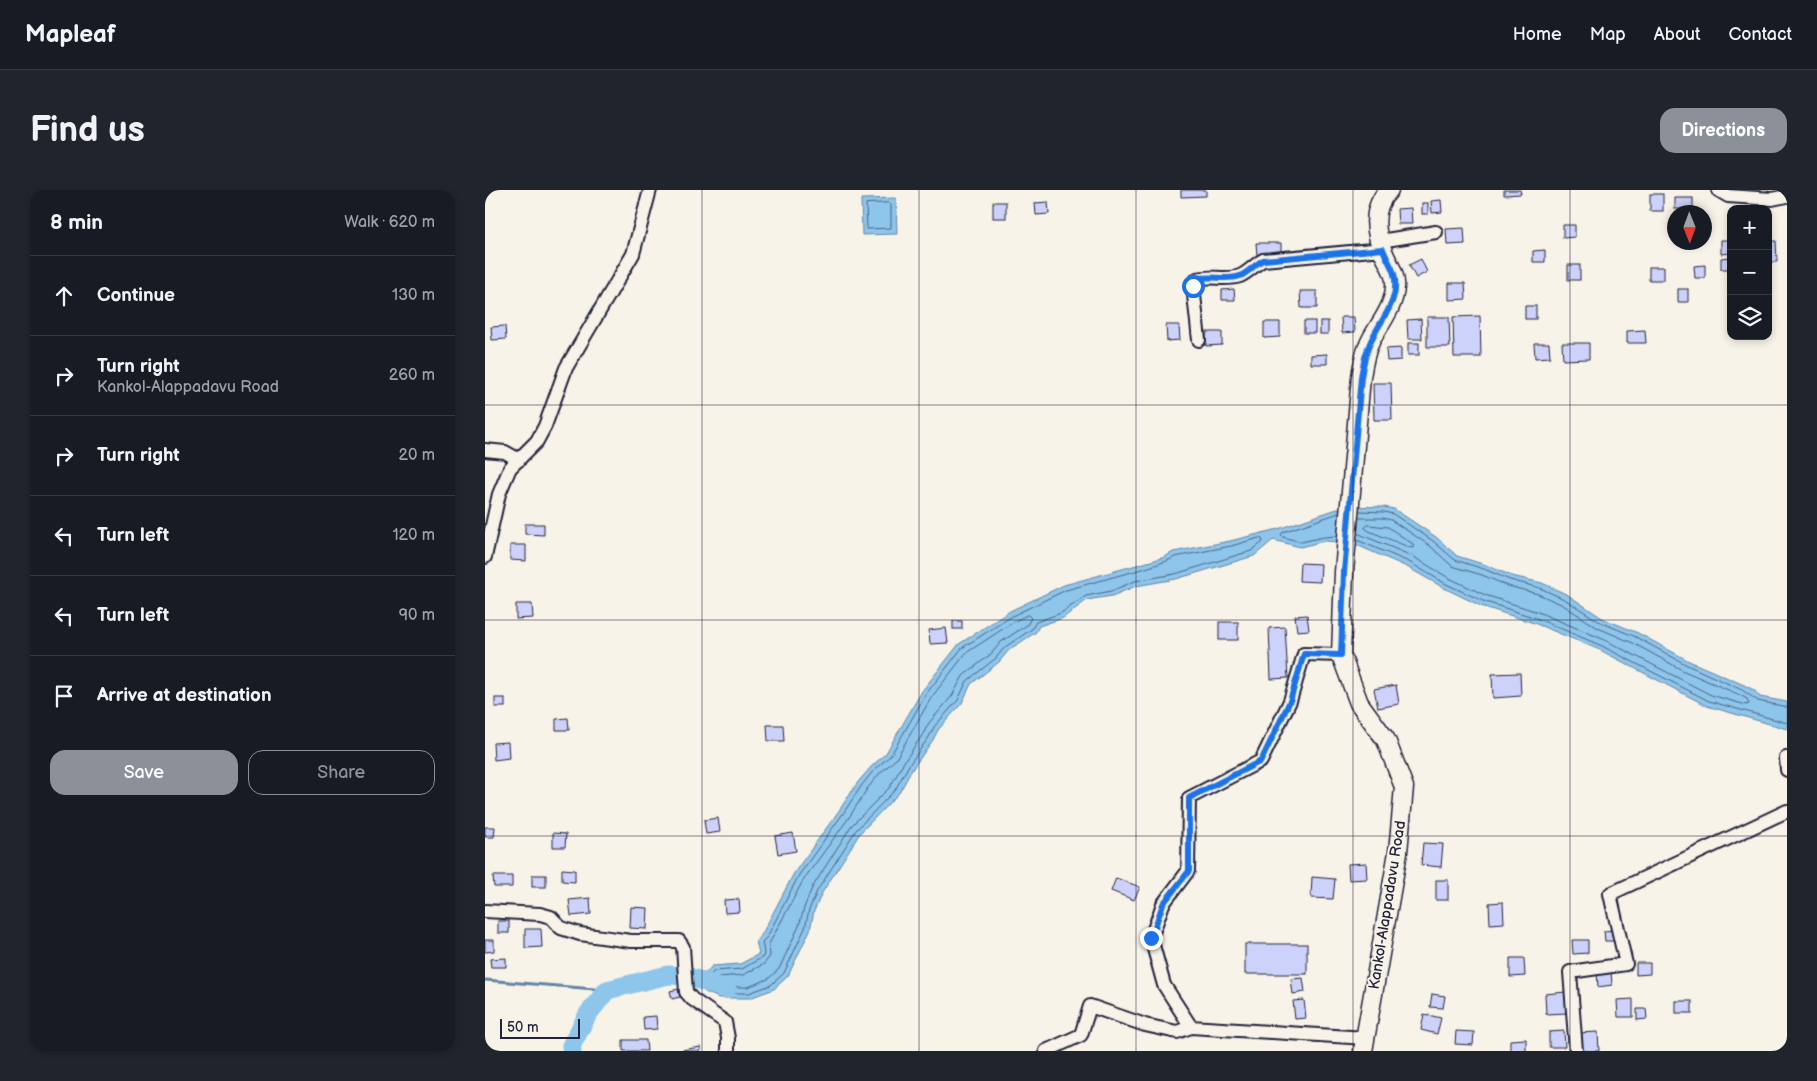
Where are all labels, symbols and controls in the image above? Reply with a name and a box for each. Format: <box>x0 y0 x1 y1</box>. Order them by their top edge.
text: Mapleaf <box>25 20 116 49</box>
text: Home <box>1513 24 1562 45</box>
text: Map <box>1590 24 1626 45</box>
text: About <box>1654 24 1701 45</box>
text: Contact <box>1729 24 1792 45</box>
button: Directions <box>1660 108 1787 153</box>
text: Find us <box>30 109 145 152</box>
north arrow <box>1667 205 1712 250</box>
map controls <box>1727 205 1772 340</box>
button: + <box>1727 205 1772 250</box>
text: 8 min <box>50 210 103 235</box>
text: Walk · 620 m <box>344 213 435 232</box>
button: − <box>1727 250 1772 295</box>
route start <box>1182 275 1205 298</box>
icon: ahead <box>50 282 78 310</box>
text: Continue <box>97 284 175 307</box>
text: 130 m <box>392 286 435 305</box>
button: layers <box>1727 295 1772 340</box>
text: Turn right <box>97 355 180 378</box>
icon: right <box>50 362 78 390</box>
text: 260 m <box>389 366 435 385</box>
text: Kankol-Alappadavu Road <box>97 378 279 397</box>
icon: right <box>50 442 78 470</box>
text: Turn right <box>97 444 180 467</box>
text: 20 m <box>399 446 435 465</box>
icon: left <box>50 522 78 550</box>
text: Turn left <box>97 524 169 547</box>
text: 120 m <box>392 526 435 545</box>
icon: left <box>50 602 78 630</box>
text: Turn left <box>97 604 169 627</box>
text: 90 m <box>399 606 435 625</box>
icon: arrive <box>50 682 78 710</box>
text: Arrive at destination <box>97 684 272 707</box>
button: Save <box>50 750 238 795</box>
button: Share <box>248 750 435 795</box>
street label: Kankol-Alappadavu Road <box>1365 819 1410 991</box>
route end <box>1140 927 1163 950</box>
scale bar <box>500 1016 580 1039</box>
text: 50 m <box>507 1019 539 1036</box>

